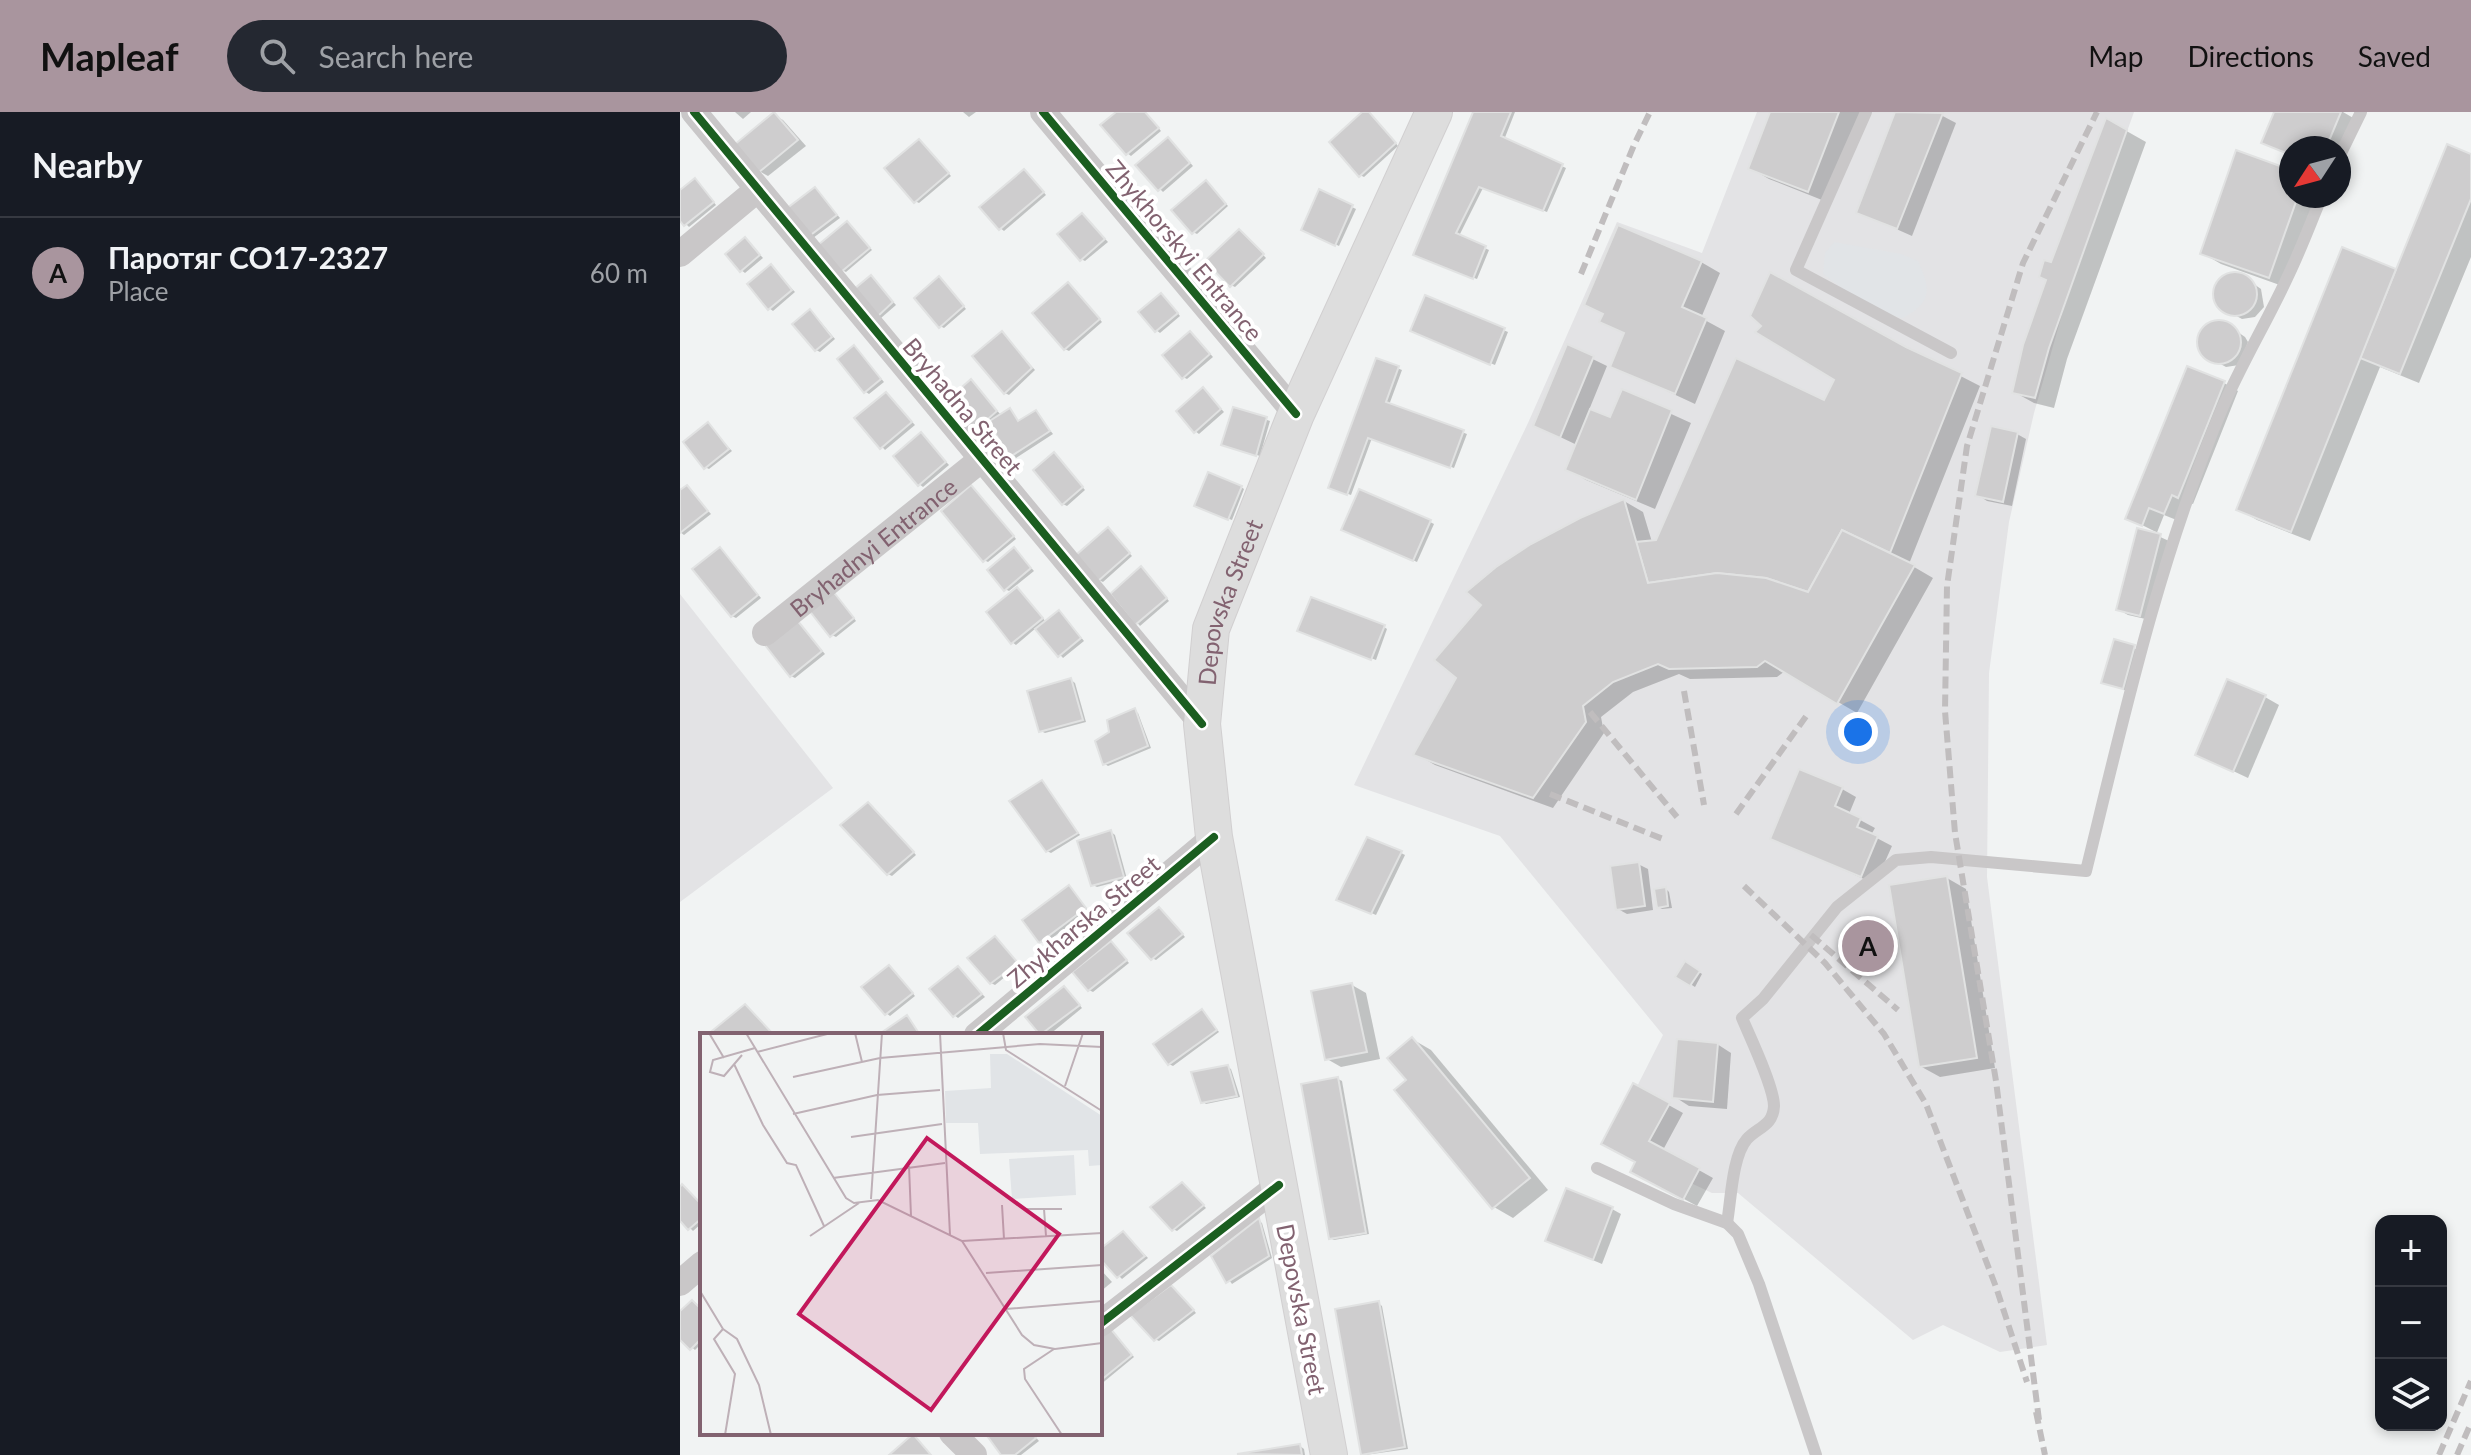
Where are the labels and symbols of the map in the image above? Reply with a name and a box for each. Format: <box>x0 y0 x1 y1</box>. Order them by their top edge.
north arrow <box>2279 136 2351 208</box>
street label: Zhykhorskyi Entrance <box>1101 153 1269 347</box>
street label: Bryhadna Street <box>897 332 1029 481</box>
street label: Bryhadnyi Entrance <box>783 471 962 622</box>
street label: Depovska Street <box>1191 514 1268 687</box>
your location <box>1838 712 1878 752</box>
street label: Zhykharska Street <box>1001 849 1165 993</box>
pin: A <box>1842 916 1894 976</box>
inset map <box>700 1033 1102 1435</box>
street label: Depovska Street <box>1271 1221 1333 1397</box>

